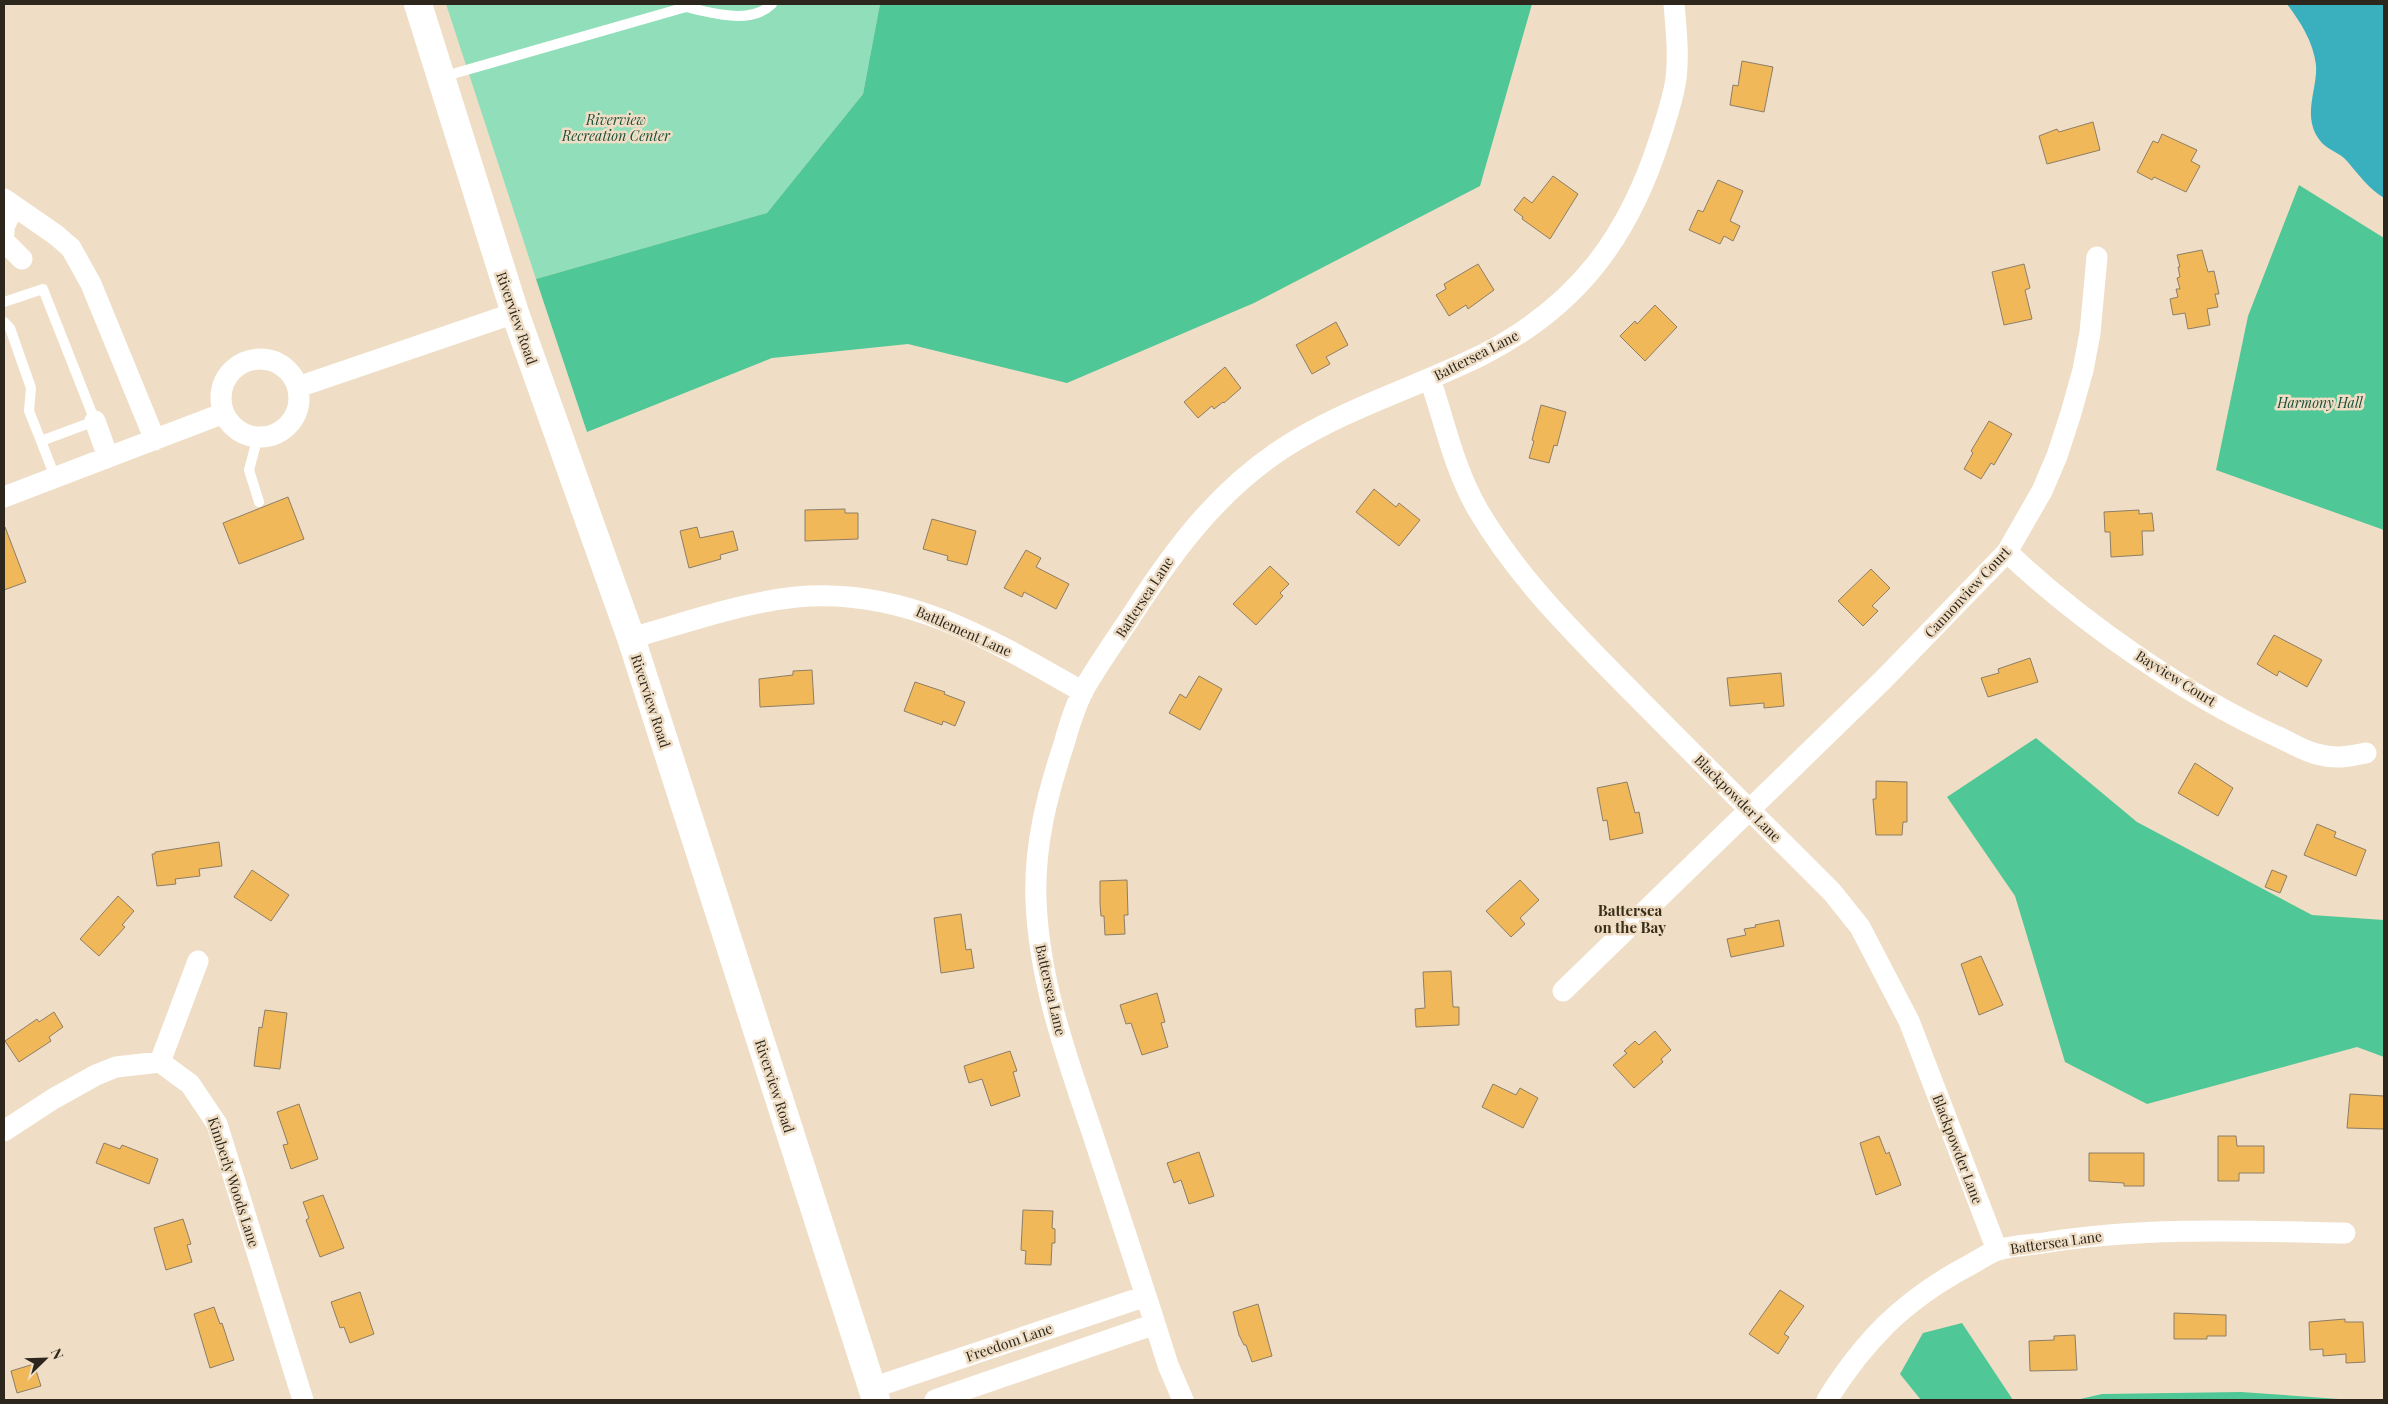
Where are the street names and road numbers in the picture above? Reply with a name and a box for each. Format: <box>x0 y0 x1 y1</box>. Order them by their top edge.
street label: Riverview Road <box>492 269 542 367</box>
street label: Battersea Lane <box>1430 326 1522 384</box>
street label: Cannonview Court <box>1920 542 2015 642</box>
street label: Battersea Lane <box>1111 553 1177 641</box>
street label: Battlement Lane <box>913 601 1015 661</box>
street label: Bayview Court <box>2132 646 2221 711</box>
street label: Riverview Road <box>627 652 675 750</box>
street label: Blackpowder Lane <box>1690 750 1786 846</box>
street label: Battersea Lane <box>1031 943 1071 1037</box>
street label: Riverview Road <box>751 1037 799 1135</box>
street label: Blackpowder Lane <box>1928 1092 1988 1206</box>
street label: Kimberly Woods Lane <box>204 1114 264 1250</box>
street label: Battersea Lane <box>2009 1226 2103 1258</box>
street label: Freedom Lane <box>963 1318 1055 1366</box>

